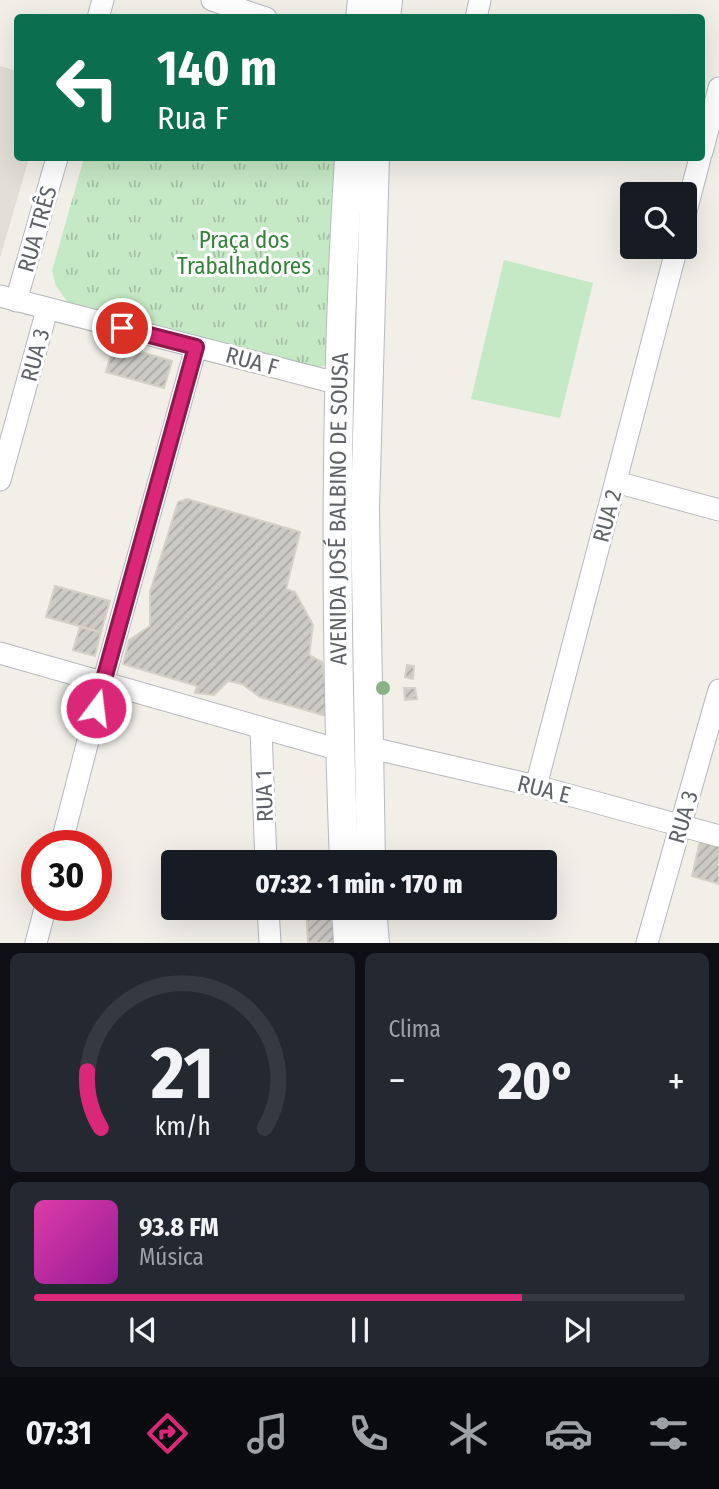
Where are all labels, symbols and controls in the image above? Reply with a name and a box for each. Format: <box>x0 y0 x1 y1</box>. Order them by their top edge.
text: 140 m <box>157 39 277 98</box>
icon: left <box>42 42 133 133</box>
text: Rua F <box>157 99 228 137</box>
map controls <box>620 182 697 259</box>
button: search <box>620 182 697 259</box>
street label: RUA TRÊS <box>11 183 63 275</box>
park label: Praça dos Trabalhadores <box>177 226 311 280</box>
pin <box>92 298 152 358</box>
icon: arrive <box>103 309 141 347</box>
street label: RUA 3 <box>15 326 55 384</box>
street label: RUA F <box>223 341 281 381</box>
street label: AVENIDA JOSÉ BALBINO DE SOUSA <box>322 352 354 666</box>
street label: RUA 2 <box>587 487 627 545</box>
position arrow <box>59 671 133 745</box>
street label: RUA 1 <box>249 769 279 823</box>
street label: RUA E <box>514 769 574 809</box>
street label: RUA 3 <box>662 787 704 847</box>
speed limit sign: 30 <box>21 830 112 921</box>
text: 07:32 · 1 min · 170 m <box>255 869 463 900</box>
text: Clima <box>389 1015 441 1043</box>
text: 21 <box>150 1031 214 1118</box>
text: 20° <box>498 1050 575 1113</box>
text: − <box>389 1058 406 1104</box>
text: + <box>668 1058 685 1104</box>
text: km/h <box>154 1112 210 1142</box>
text: 93.8 FM <box>139 1212 219 1243</box>
text: Música <box>139 1243 204 1271</box>
icon: previous <box>124 1311 162 1349</box>
icon: pause <box>341 1311 379 1349</box>
icon: next <box>558 1311 596 1349</box>
icon: directions <box>143 1409 192 1458</box>
icon: music <box>243 1409 292 1458</box>
icon: phone <box>344 1409 393 1458</box>
icon: climate <box>444 1409 493 1458</box>
icon: car <box>544 1409 593 1458</box>
icon: filters <box>644 1409 693 1458</box>
text: 07:31 <box>26 1414 92 1452</box>

